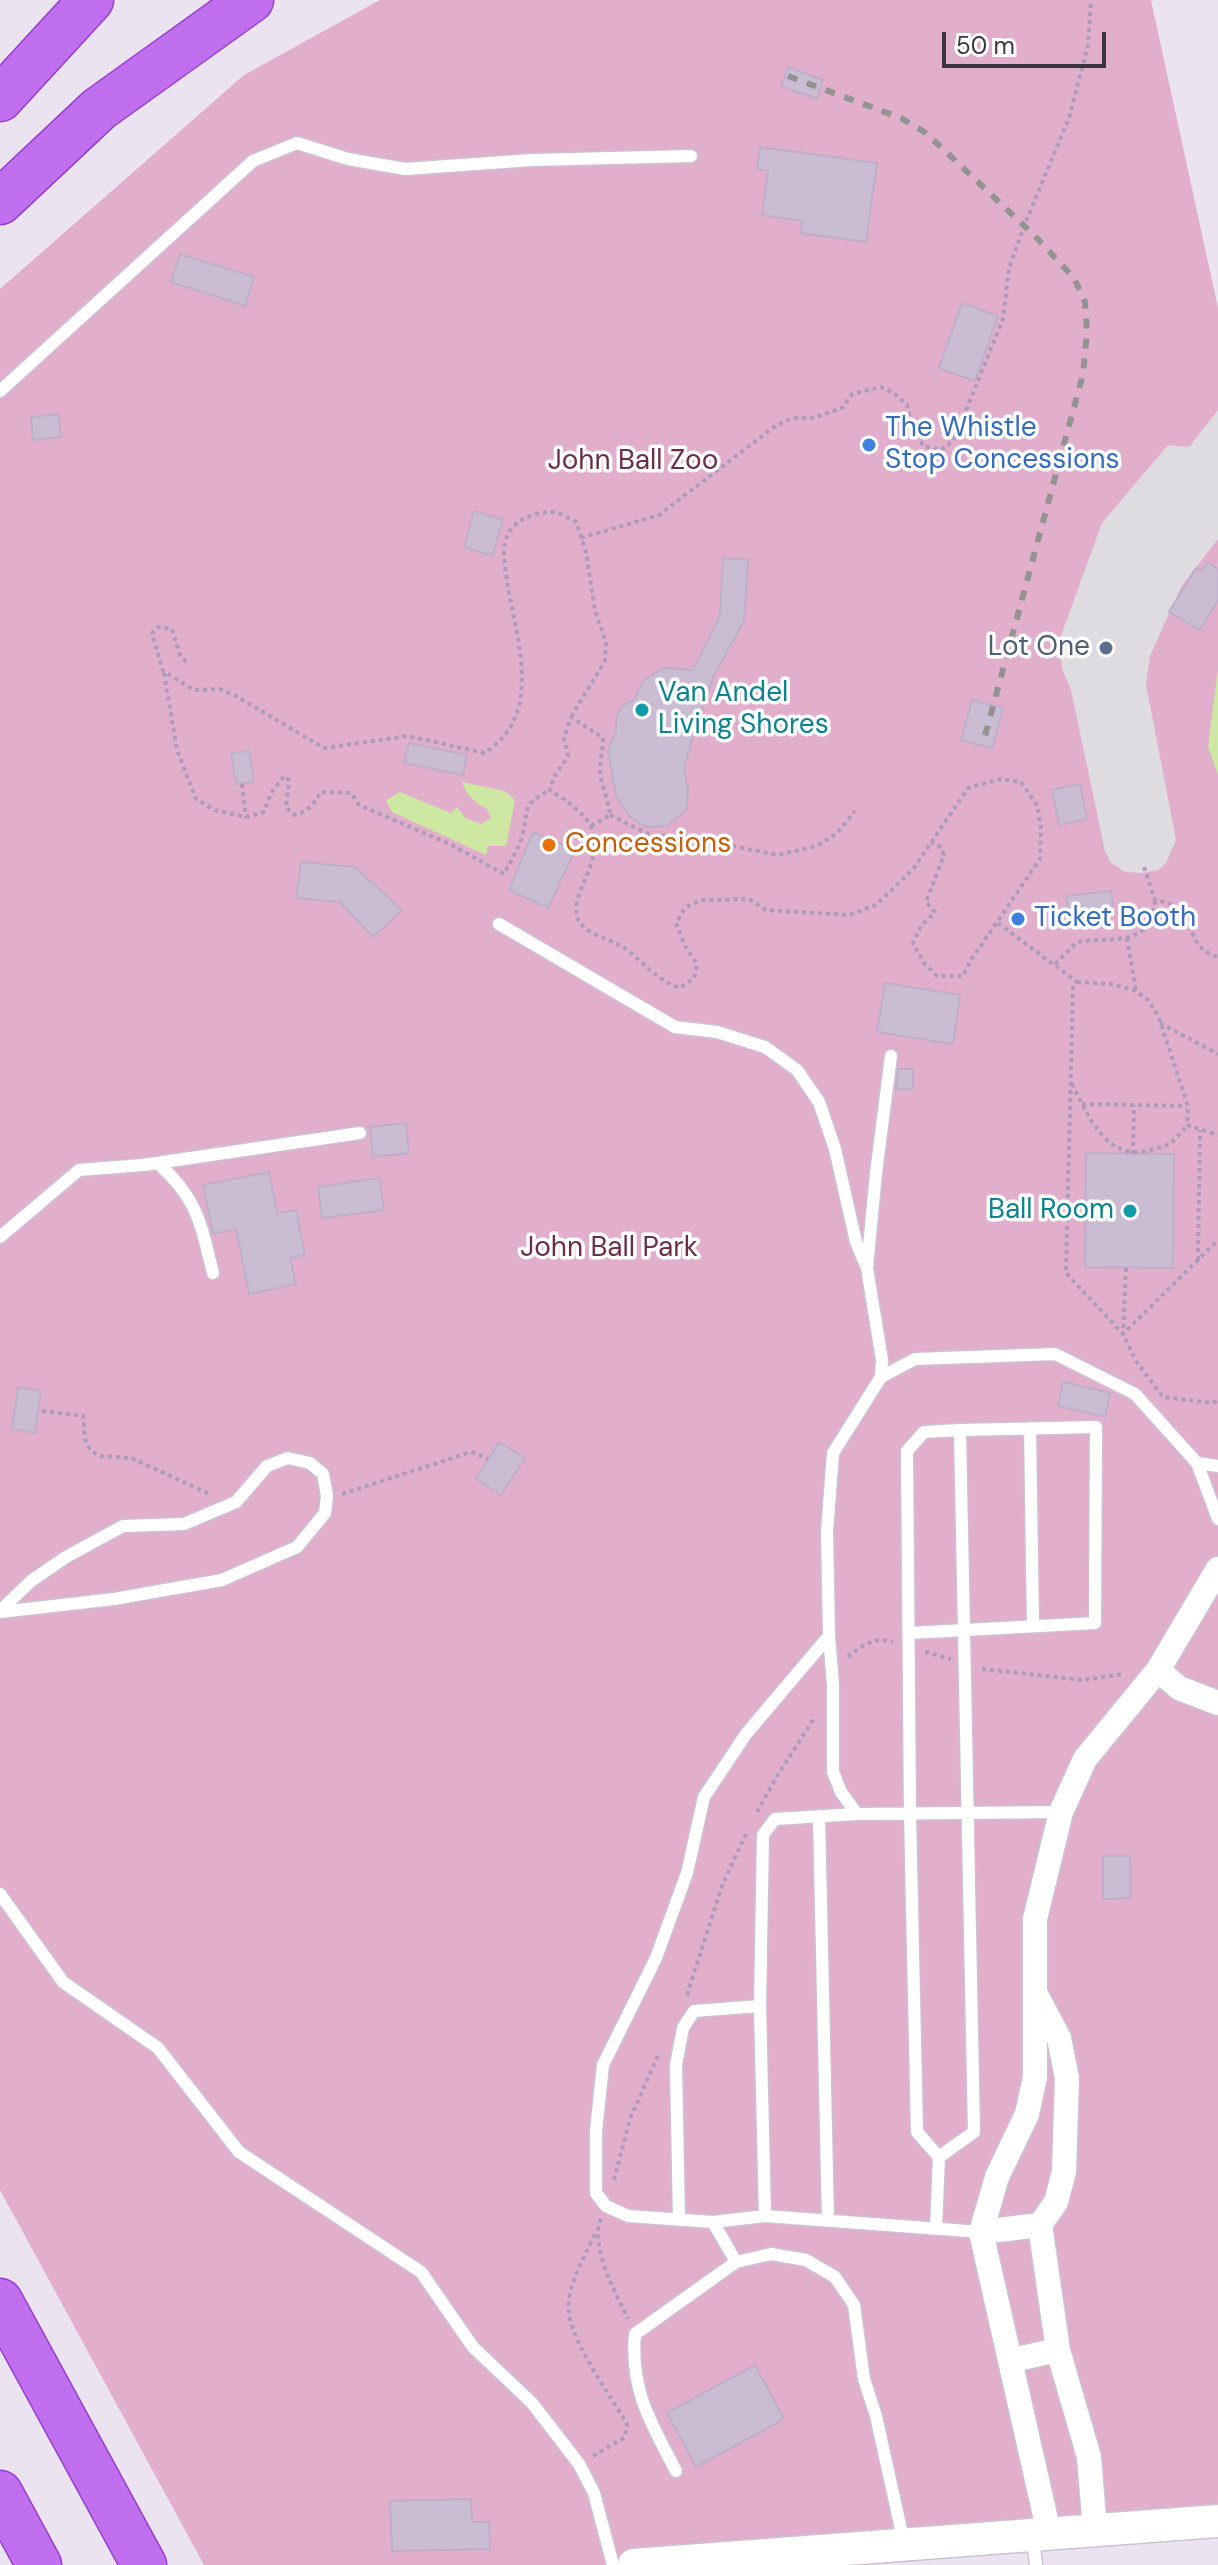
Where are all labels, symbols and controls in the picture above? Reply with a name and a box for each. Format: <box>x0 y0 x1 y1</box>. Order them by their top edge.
scale bar <box>946 16 1110 66</box>
text: 50 m <box>956 30 1015 61</box>
place label: The Whistle Stop Concessions <box>885 412 1120 478</box>
marker: The Whistle Stop Concessions <box>860 436 878 454</box>
park label: John Ball Zoo <box>548 445 718 479</box>
place label: Lot One <box>988 631 1090 665</box>
marker: Lot One <box>1097 639 1115 657</box>
place label: Van Andel Living Shores <box>658 677 829 743</box>
marker: Van Andel Living Shores <box>633 701 651 719</box>
place label: Concessions <box>565 828 731 862</box>
marker: Concessions <box>540 836 558 854</box>
place label: Ticket Booth <box>1034 902 1196 936</box>
marker: Ticket Booth <box>1009 910 1027 928</box>
place label: Ball Room <box>988 1194 1114 1228</box>
marker: Ball Room <box>1121 1202 1139 1220</box>
park label: John Ball Park <box>520 1232 698 1266</box>

